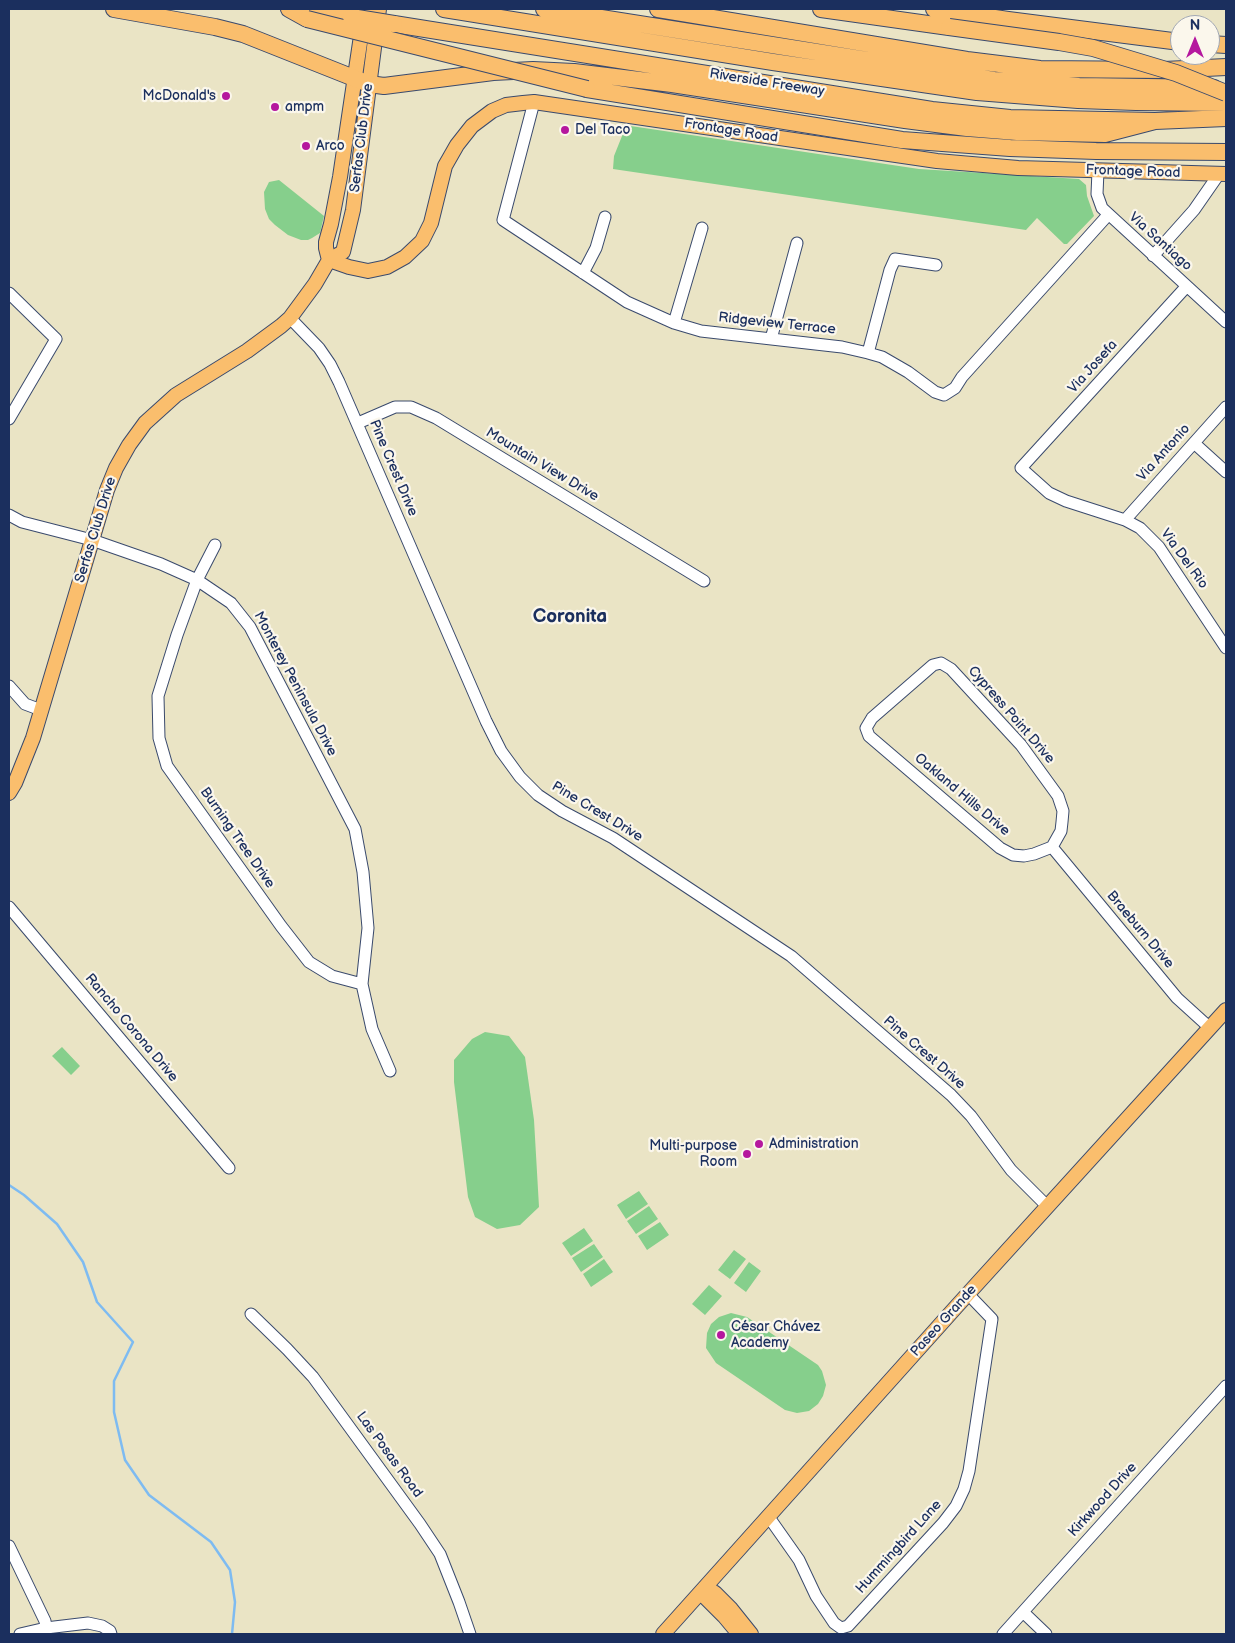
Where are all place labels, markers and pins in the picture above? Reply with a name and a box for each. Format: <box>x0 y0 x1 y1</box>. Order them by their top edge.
place label: McDonald's <box>143 88 216 104</box>
marker: McDonald's <box>220 90 232 102</box>
place label: ampm <box>285 99 324 115</box>
marker: ampm <box>269 101 281 113</box>
place label: Del Taco <box>575 122 630 138</box>
marker: Del Taco <box>559 124 571 136</box>
place label: Arco <box>316 138 345 154</box>
marker: Arco <box>300 140 312 152</box>
place label: Administration <box>769 1136 859 1152</box>
place label: Multi-purpose Room <box>649 1138 737 1170</box>
marker: Administration <box>753 1138 765 1150</box>
marker: Multi-purpose Room <box>741 1148 753 1160</box>
place label: César Chávez Academy <box>731 1319 820 1351</box>
marker: César Chávez Academy <box>715 1329 727 1341</box>

